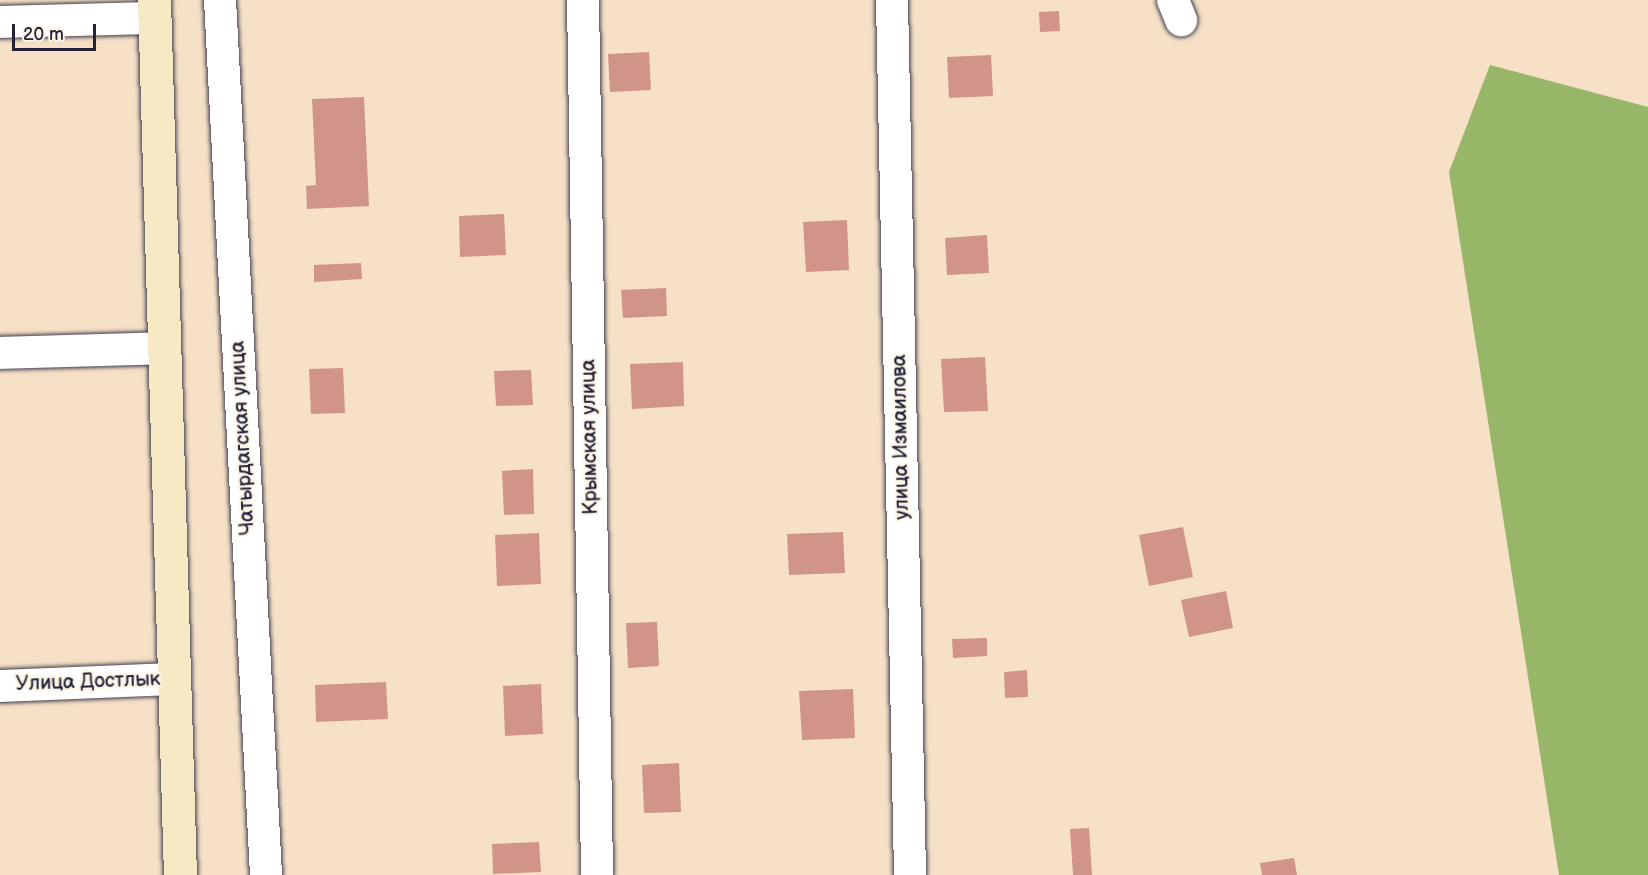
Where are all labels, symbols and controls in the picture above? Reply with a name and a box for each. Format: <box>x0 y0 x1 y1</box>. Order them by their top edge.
scale bar <box>15 12 99 50</box>
text: 20 m <box>23 24 64 45</box>
street label: Чатырдагская улица <box>226 340 260 536</box>
street label: улица Измаилова <box>888 354 914 520</box>
street label: Крымская улица <box>577 359 603 515</box>
street label: Улица Достлык <box>15 667 161 697</box>

